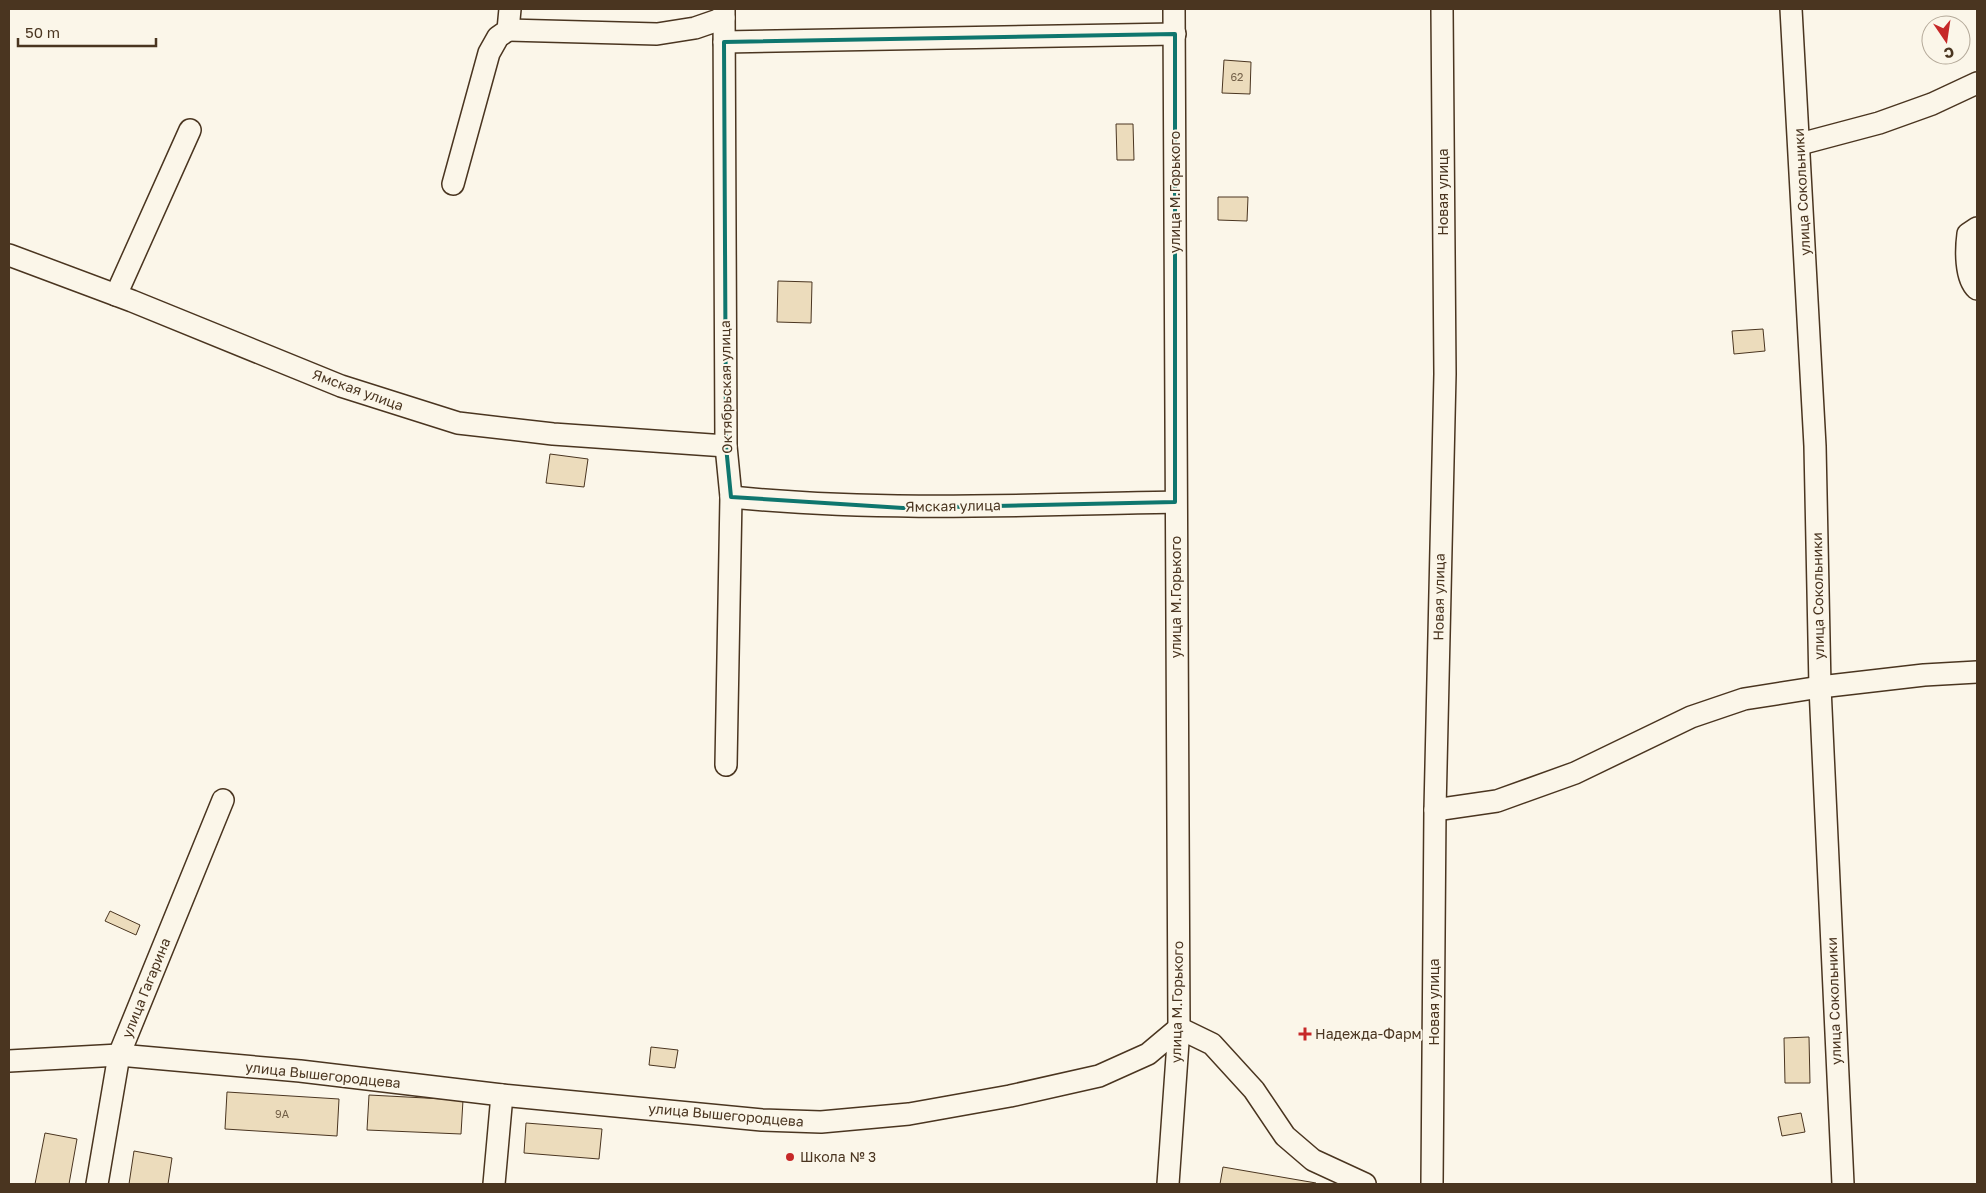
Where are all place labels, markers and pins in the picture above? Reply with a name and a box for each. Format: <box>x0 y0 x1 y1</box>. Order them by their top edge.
place label: Надежда-Фарм <box>1315 1025 1422 1042</box>
marker: Надежда-Фарм <box>1299 1028 1311 1040</box>
place label: Школа № 3 <box>800 1148 876 1165</box>
marker: Школа № 3 <box>784 1151 796 1163</box>

